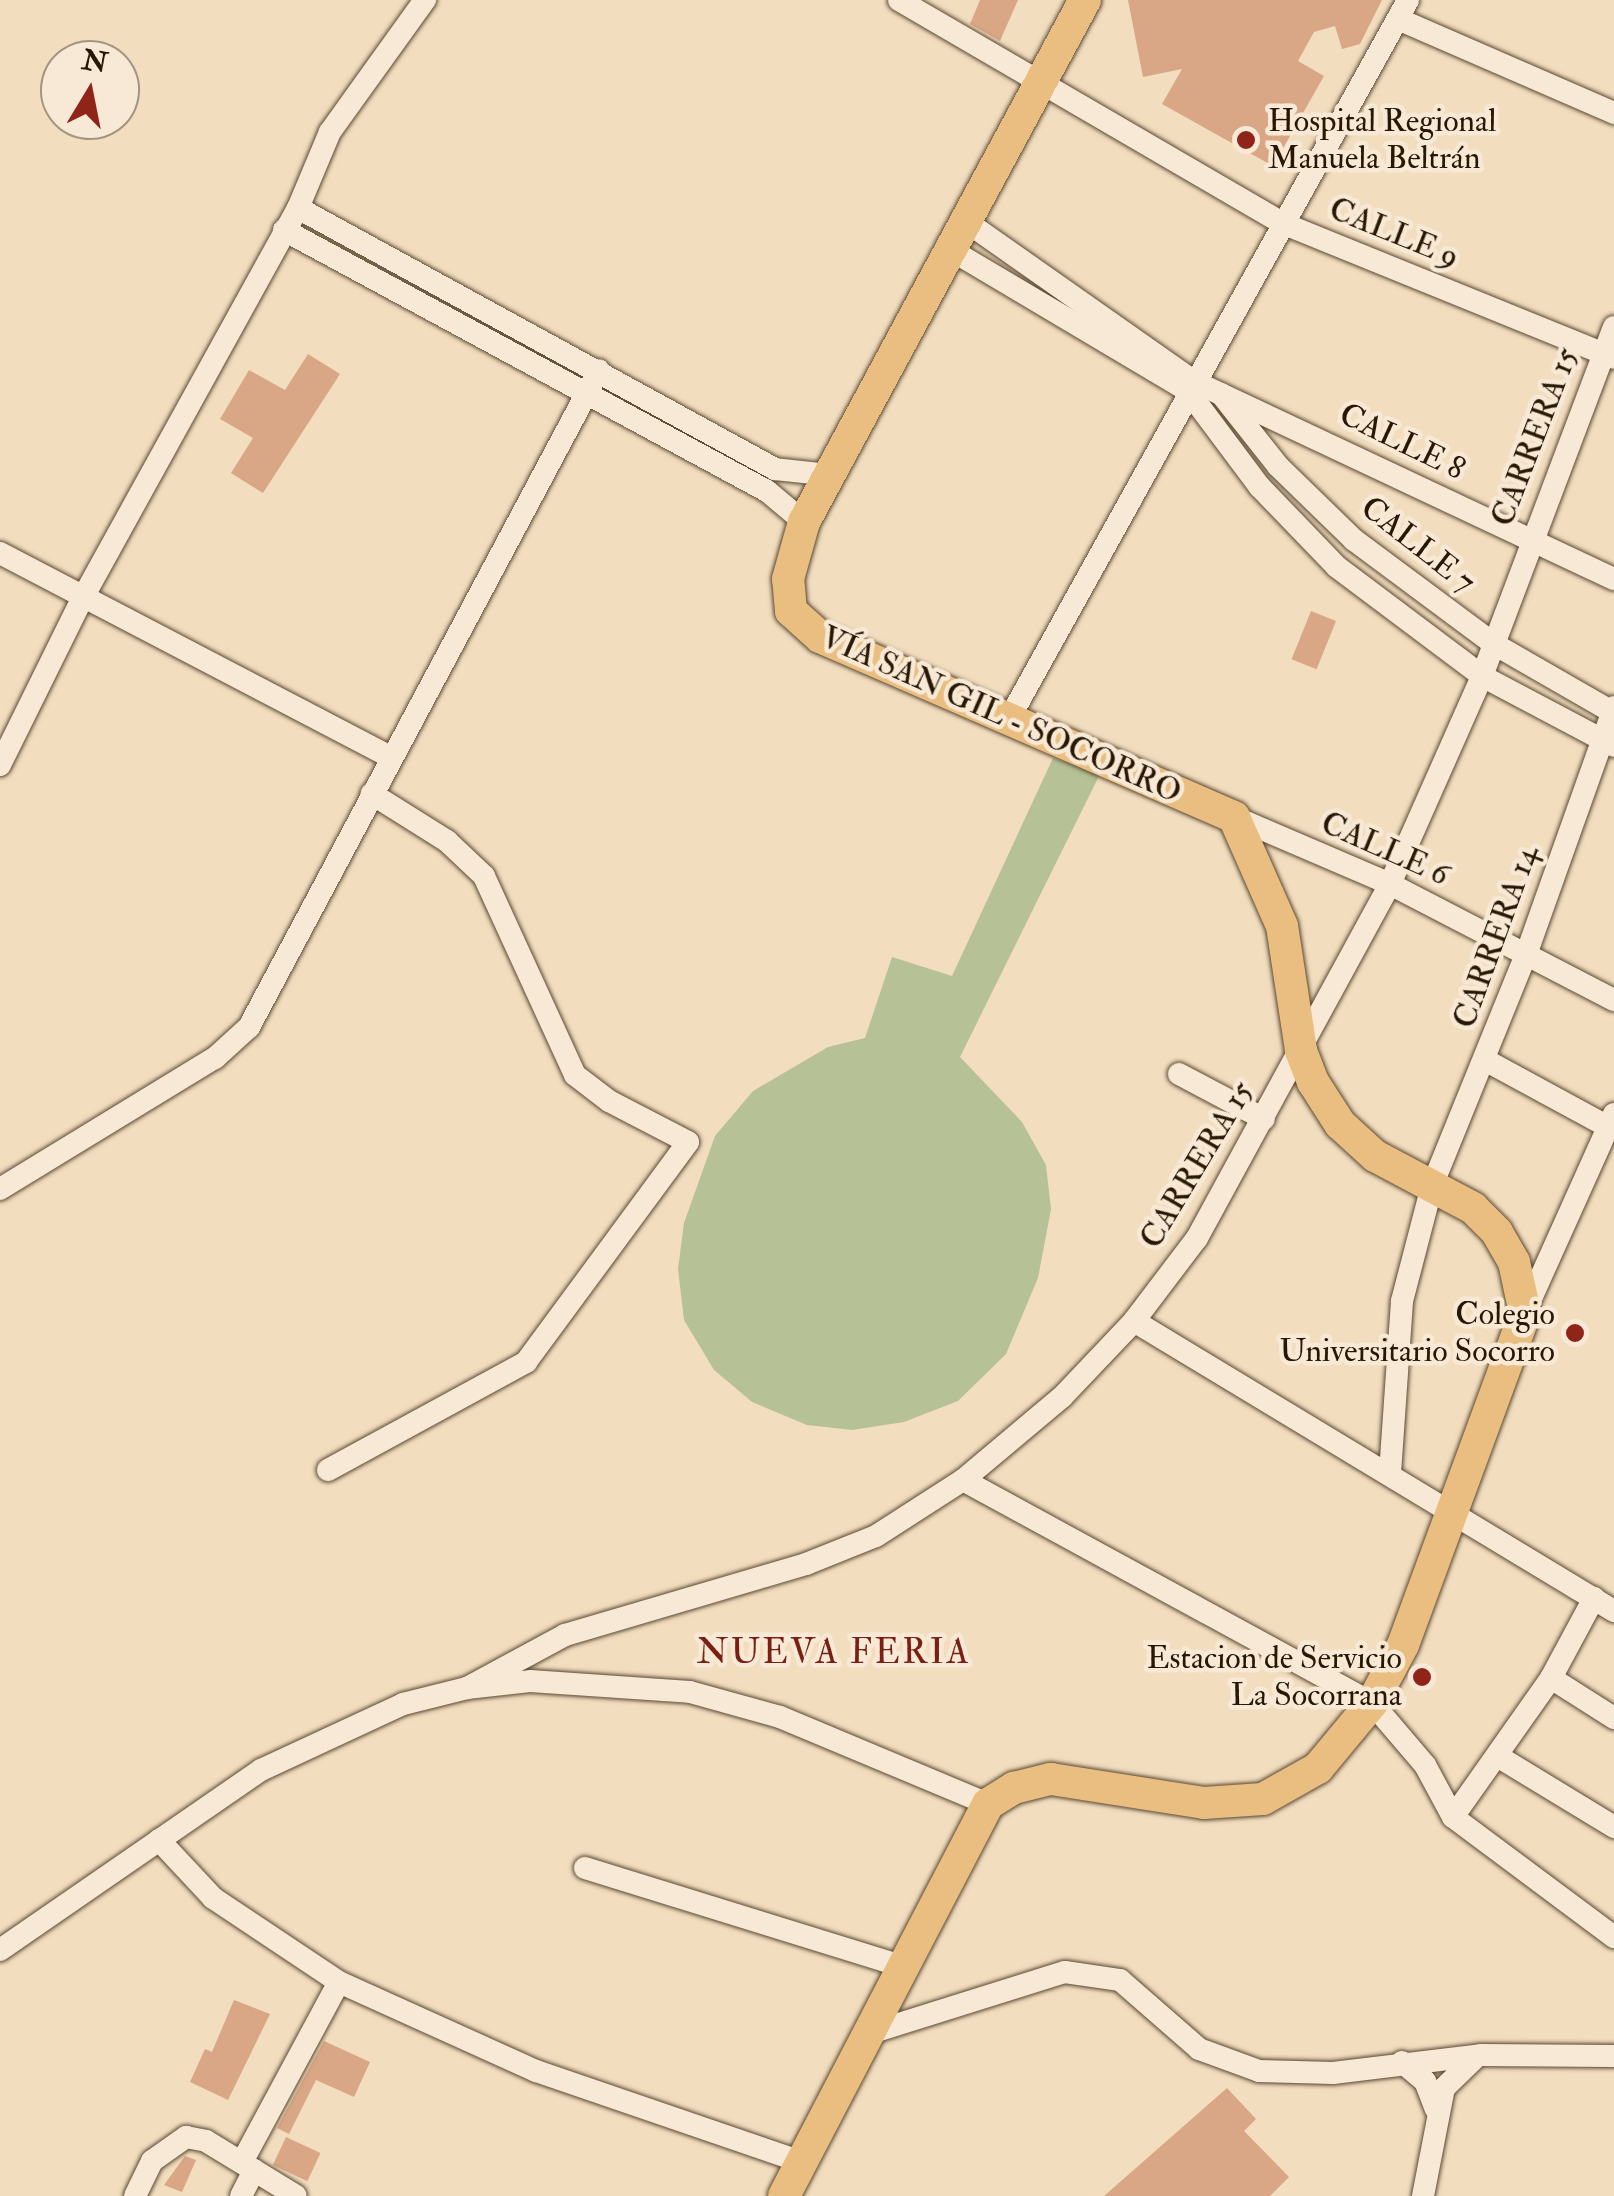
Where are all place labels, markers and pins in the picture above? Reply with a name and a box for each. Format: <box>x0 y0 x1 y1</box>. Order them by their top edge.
place label: Hospital Regional Manuela Beltrán <box>1268 103 1496 178</box>
marker: Hospital Regional Manuela Beltrán <box>1233 127 1259 153</box>
place label: Colegio Universitario Socorro <box>1279 1296 1555 1371</box>
marker: Colegio Universitario Socorro <box>1564 1322 1586 1344</box>
place label: Estacion de Servicio La Socorrana <box>1146 1640 1402 1715</box>
marker: Estacion de Servicio La Socorrana <box>1411 1666 1433 1688</box>

